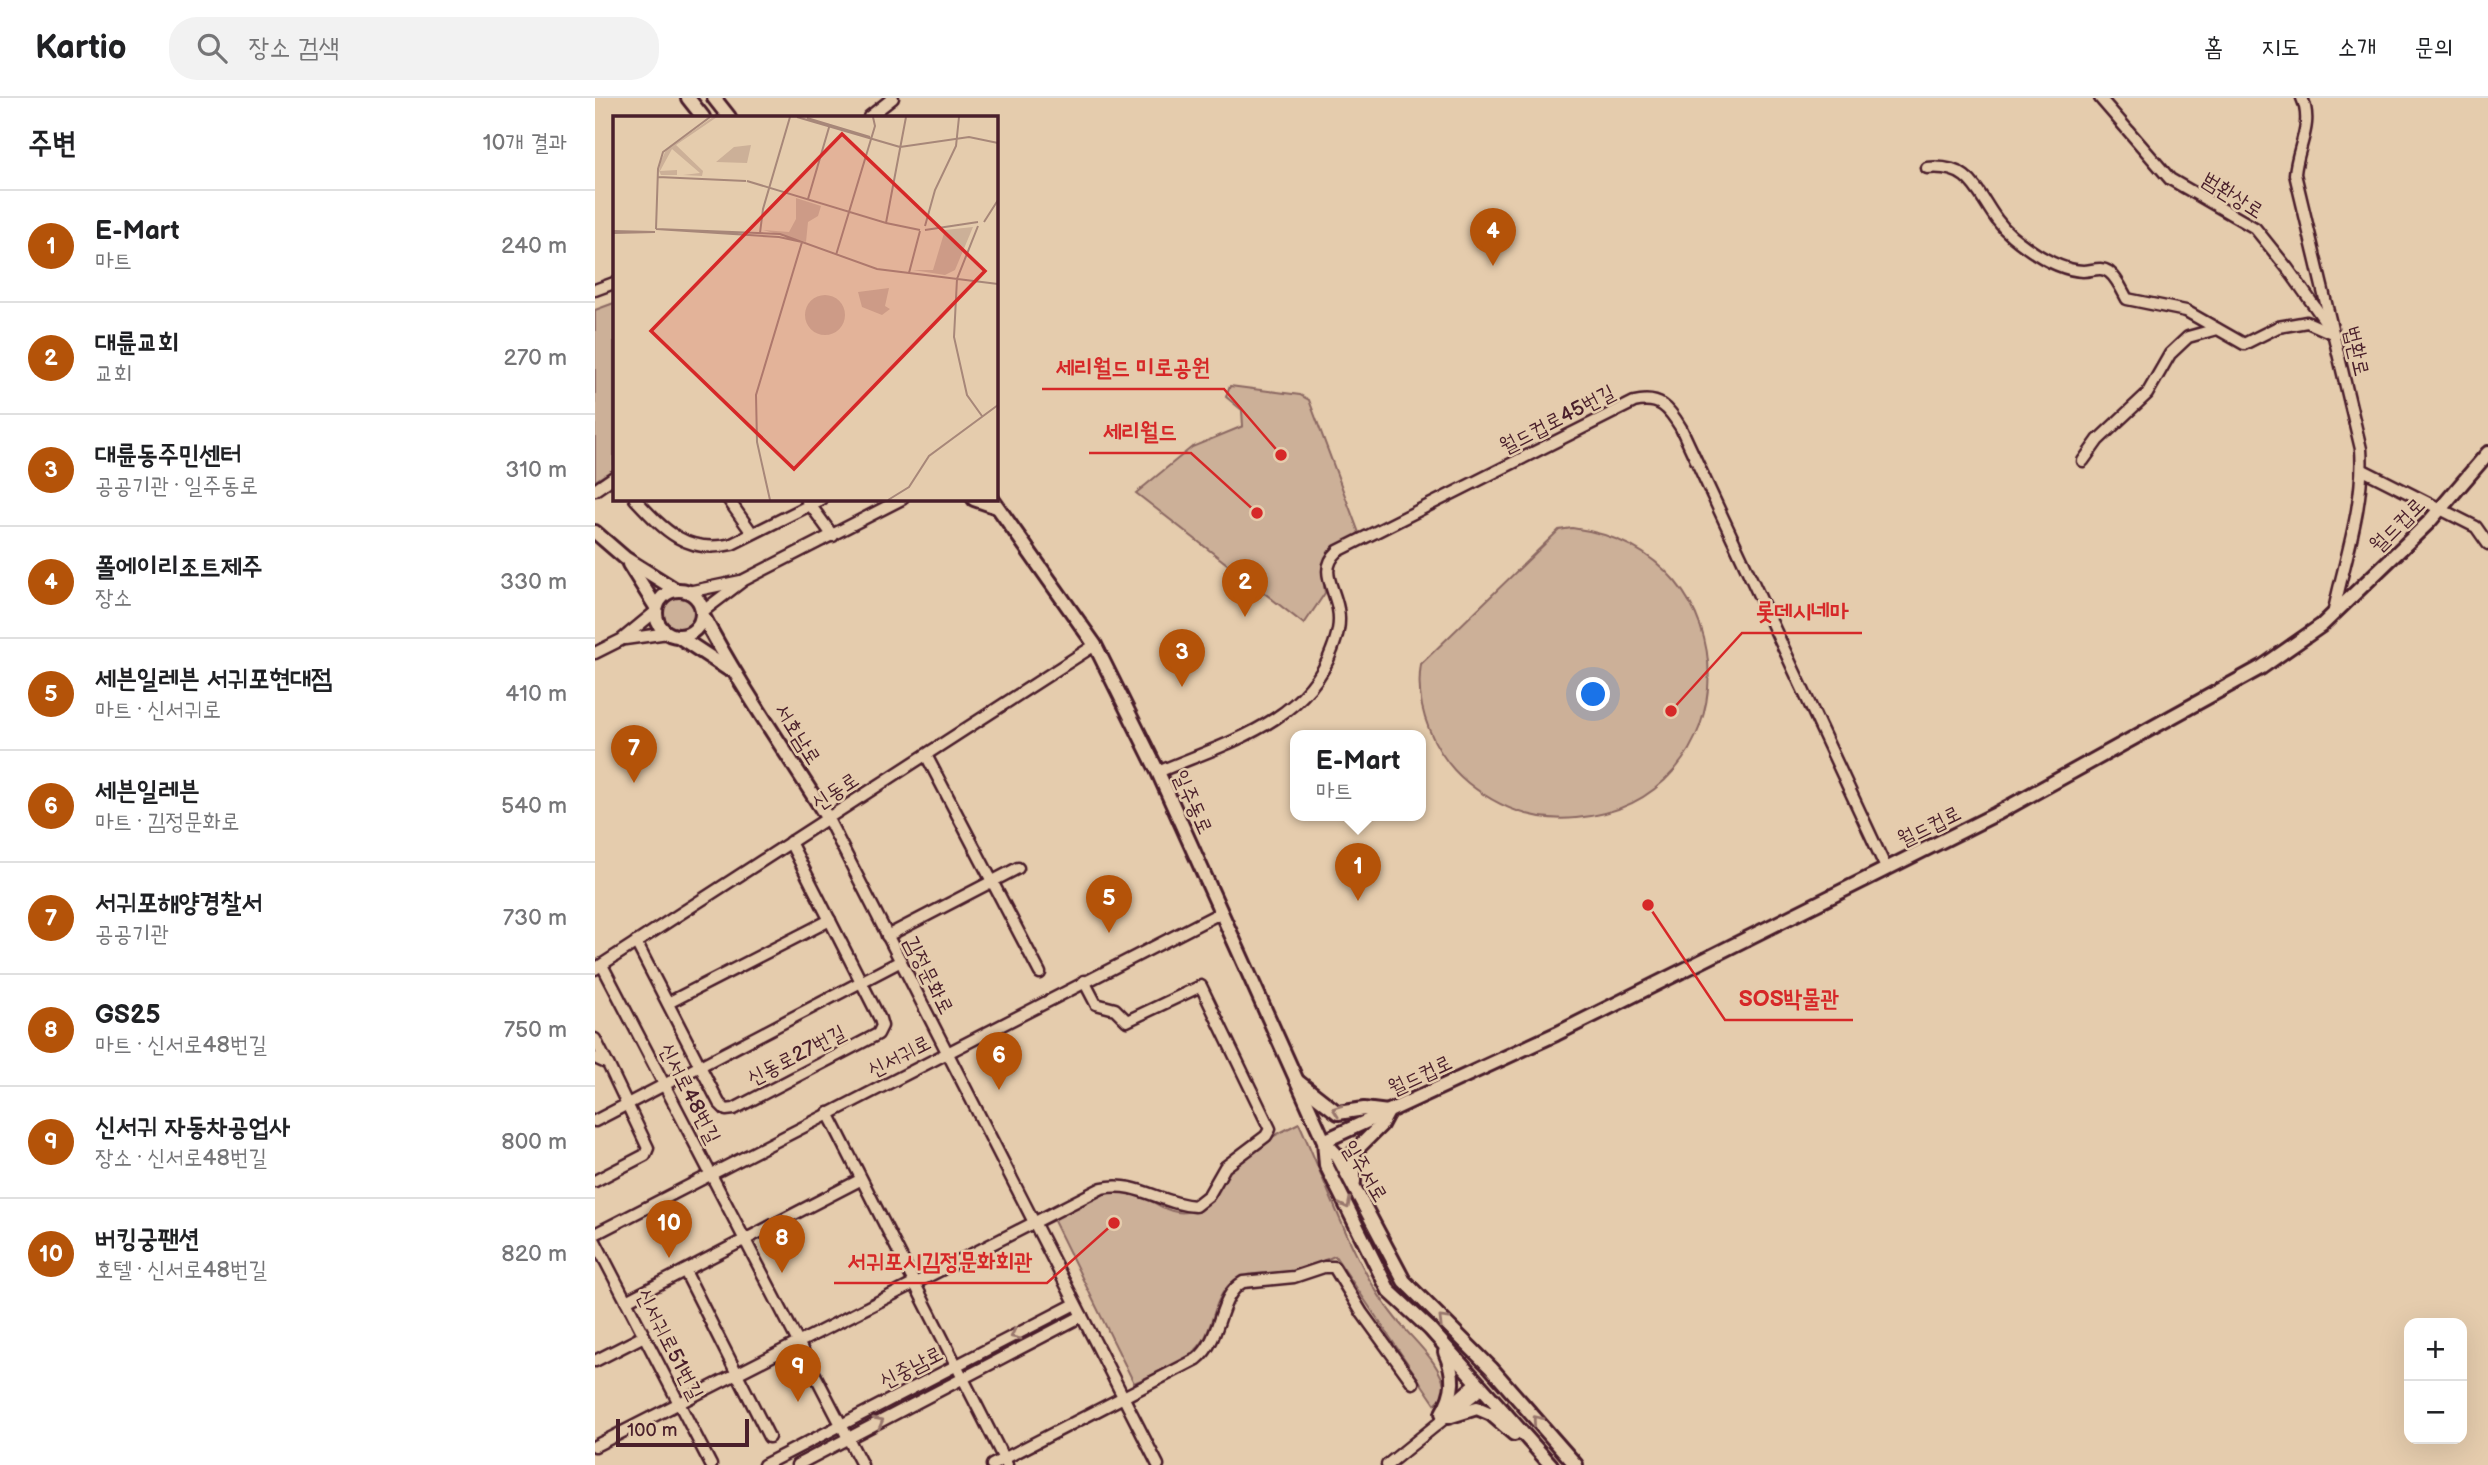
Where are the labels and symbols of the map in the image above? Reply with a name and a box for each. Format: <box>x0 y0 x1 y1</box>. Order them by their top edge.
inset map <box>613 116 997 500</box>
street label: 범환상로 <box>2197 167 2268 224</box>
pin: 4 <box>1470 208 1516 266</box>
street label: 법환로 <box>2339 324 2374 379</box>
callout: 세리월드 미로공원 <box>1042 345 1224 389</box>
text: 세리월드 미로공원 <box>1056 354 1210 382</box>
street label: 월드컵로45번길 <box>1495 380 1619 459</box>
callout: 세리월드 <box>1089 409 1191 453</box>
text: 세리월드 <box>1103 418 1177 446</box>
street label: 월드컵로 <box>2365 493 2430 558</box>
pin: 2 <box>1222 559 1268 617</box>
callout: 롯데시네마 <box>1742 589 1862 633</box>
text: 롯데시네마 <box>1756 598 1849 626</box>
pin: 3 <box>1159 629 1205 687</box>
your location <box>1576 677 1610 711</box>
street label: 서호남로 <box>769 699 826 770</box>
pin: 7 <box>611 725 657 783</box>
street label: 일주동로 <box>1167 766 1218 838</box>
street label: 신동로 <box>807 767 863 816</box>
street label: 월드컵로 <box>1893 800 1965 852</box>
pin: 1 <box>1335 843 1381 901</box>
pin: 5 <box>1086 875 1132 933</box>
street label: 김정문화로 <box>898 932 959 1019</box>
callout: SOS박물관 <box>1725 976 1853 1020</box>
text: SOS박물관 <box>1739 985 1840 1013</box>
street label: 신동로27번길 <box>743 1020 850 1091</box>
street label: 신서귀로 <box>863 1030 935 1083</box>
pin: 6 <box>976 1032 1022 1090</box>
street label: 신서로48번길 <box>654 1039 726 1148</box>
street label: 월드컵로 <box>1384 1050 1456 1101</box>
one-way arrow <box>1331 1104 1344 1118</box>
street label: 일주서로 <box>1336 1136 1393 1207</box>
one-way arrow <box>1337 1197 1351 1209</box>
pin: 10 <box>646 1200 692 1258</box>
pin: 8 <box>759 1215 805 1273</box>
callout: 서귀포시김정문화회관 <box>834 1239 1047 1283</box>
text: 서귀포시김정문화회관 <box>847 1248 1033 1276</box>
street label: 신서귀로51번길 <box>631 1284 708 1404</box>
one-way arrow <box>1439 1315 1452 1328</box>
one-way arrow <box>1010 1327 1022 1341</box>
street label: 신중남로 <box>875 1341 947 1394</box>
pin: 9 <box>775 1344 821 1402</box>
one-way arrow <box>1533 1415 1545 1428</box>
scale bar <box>616 1416 749 1448</box>
one-way arrow <box>872 1417 884 1430</box>

